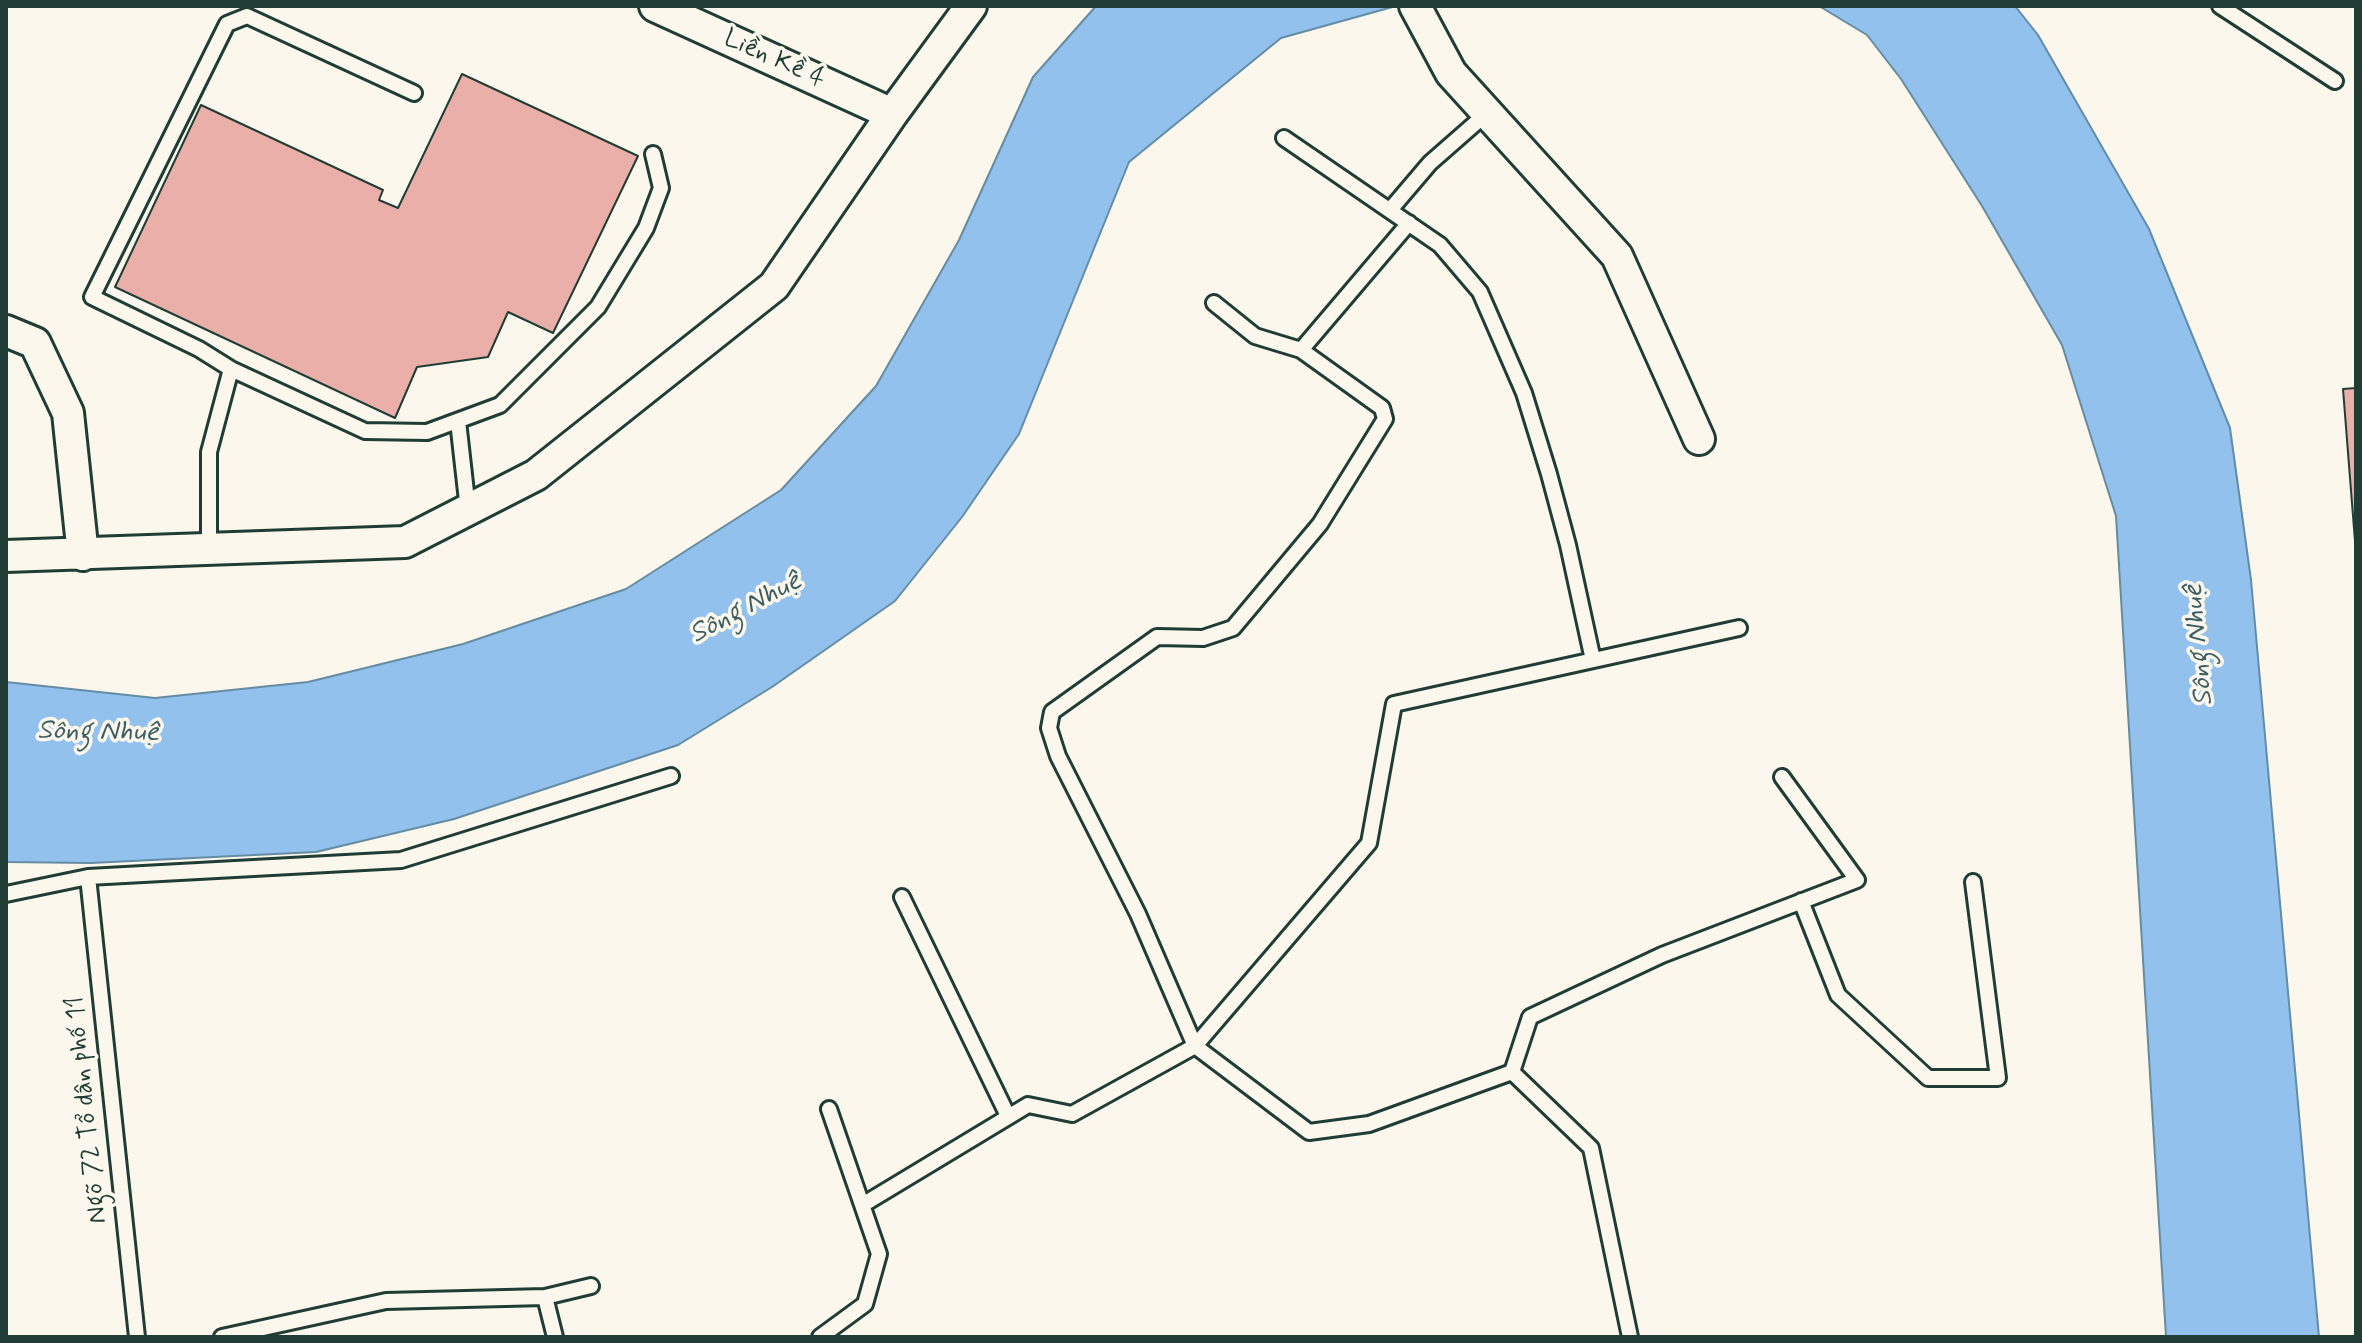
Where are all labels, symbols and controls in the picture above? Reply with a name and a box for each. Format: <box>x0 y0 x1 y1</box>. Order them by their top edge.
street label: Liền Kề 4 <box>718 24 830 96</box>
water label: Sông Nhuệ <box>684 566 808 652</box>
water label: Sông Nhuệ <box>2178 583 2222 707</box>
water label: Sông Nhuệ <box>37 715 159 751</box>
street label: Ngõ 72 Tổ dân phố 11 <box>61 995 115 1225</box>

